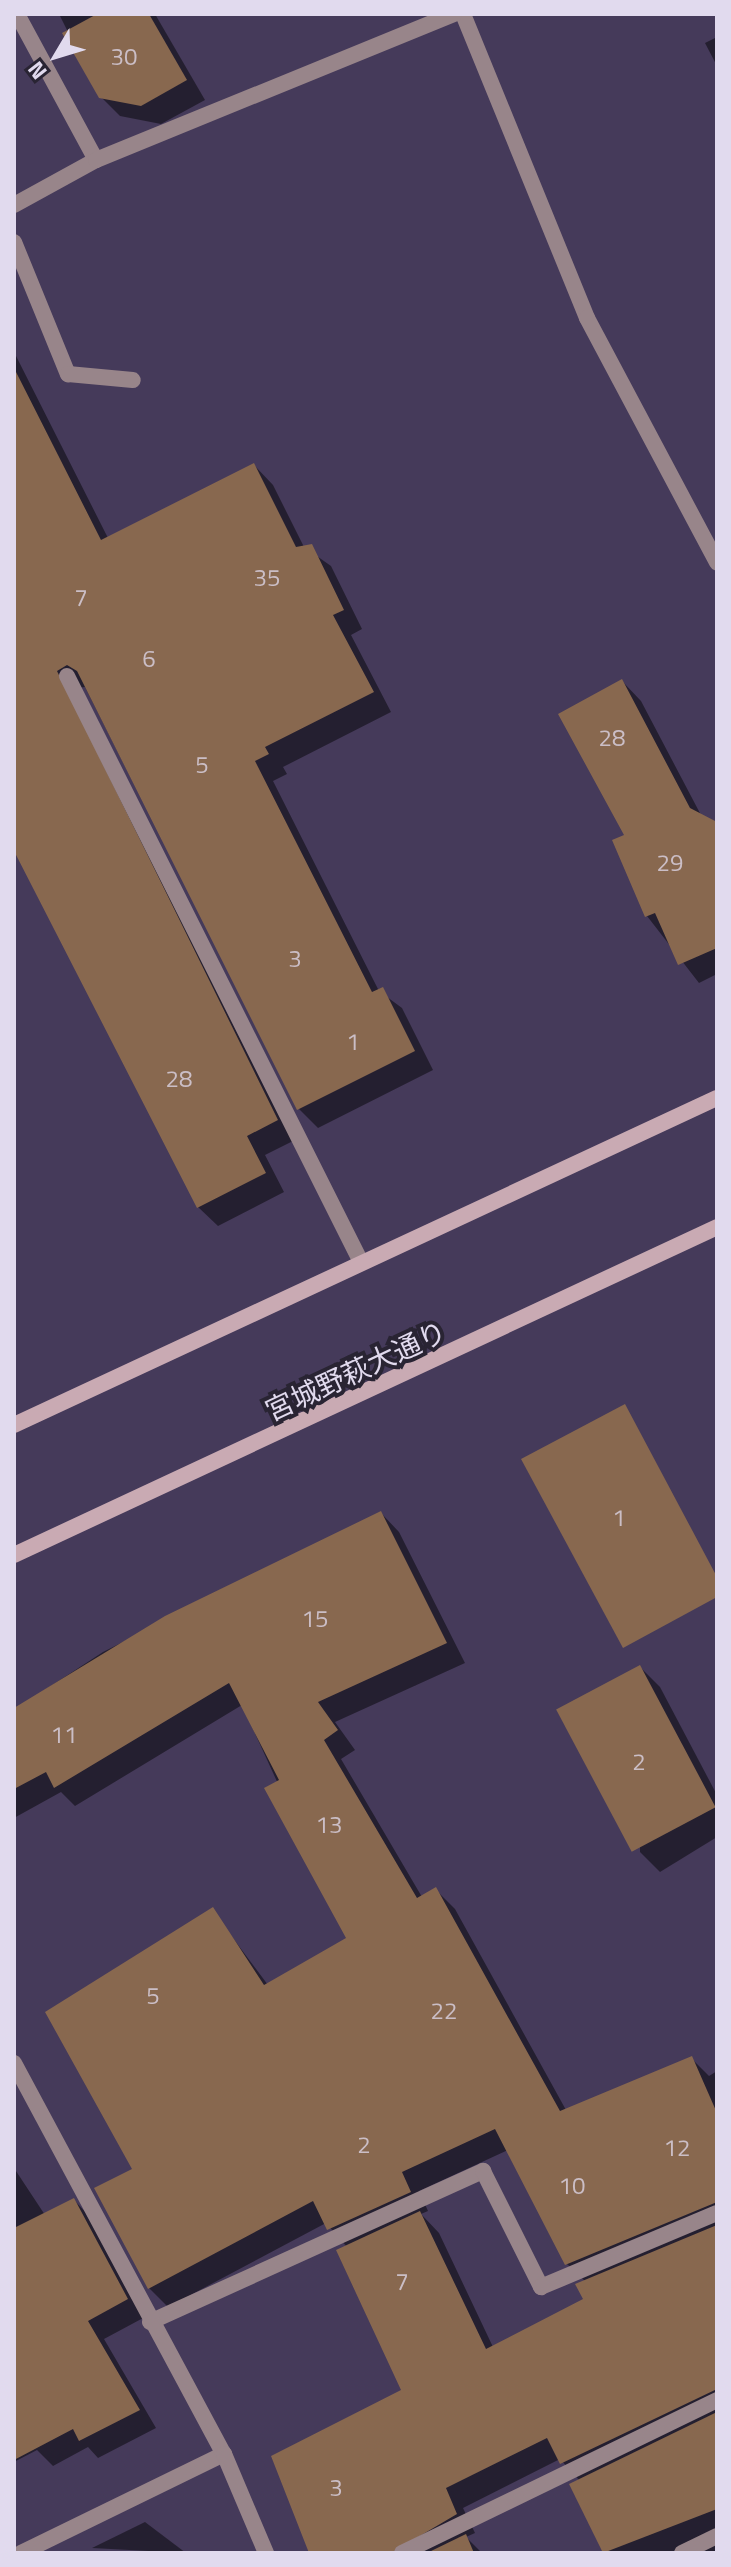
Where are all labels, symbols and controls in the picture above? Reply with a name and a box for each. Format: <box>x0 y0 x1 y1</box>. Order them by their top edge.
north arrow <box>16 16 96 96</box>
house number: 30 <box>111 43 137 71</box>
text: N <box>19 54 55 87</box>
house number: 35 <box>254 564 280 592</box>
house number: 7 <box>74 584 88 612</box>
house number: 6 <box>142 645 156 673</box>
house number: 28 <box>599 724 625 752</box>
house number: 5 <box>195 751 209 779</box>
house number: 29 <box>657 849 683 877</box>
house number: 3 <box>288 945 302 973</box>
house number: 1 <box>346 1028 360 1056</box>
house number: 28 <box>166 1065 192 1093</box>
street label: 宮城野萩大通り <box>260 1314 452 1428</box>
house number: 1 <box>612 1504 626 1532</box>
house number: 15 <box>302 1605 328 1633</box>
house number: 11 <box>51 1721 77 1749</box>
house number: 2 <box>632 1748 646 1776</box>
house number: 13 <box>316 1811 342 1839</box>
house number: 5 <box>146 1982 160 2010</box>
house number: 22 <box>431 1997 457 2025</box>
house number: 2 <box>357 2131 371 2159</box>
house number: 12 <box>664 2134 690 2162</box>
house number: 10 <box>559 2172 585 2200</box>
house number: 7 <box>395 2268 409 2296</box>
house number: 3 <box>329 2474 343 2502</box>

